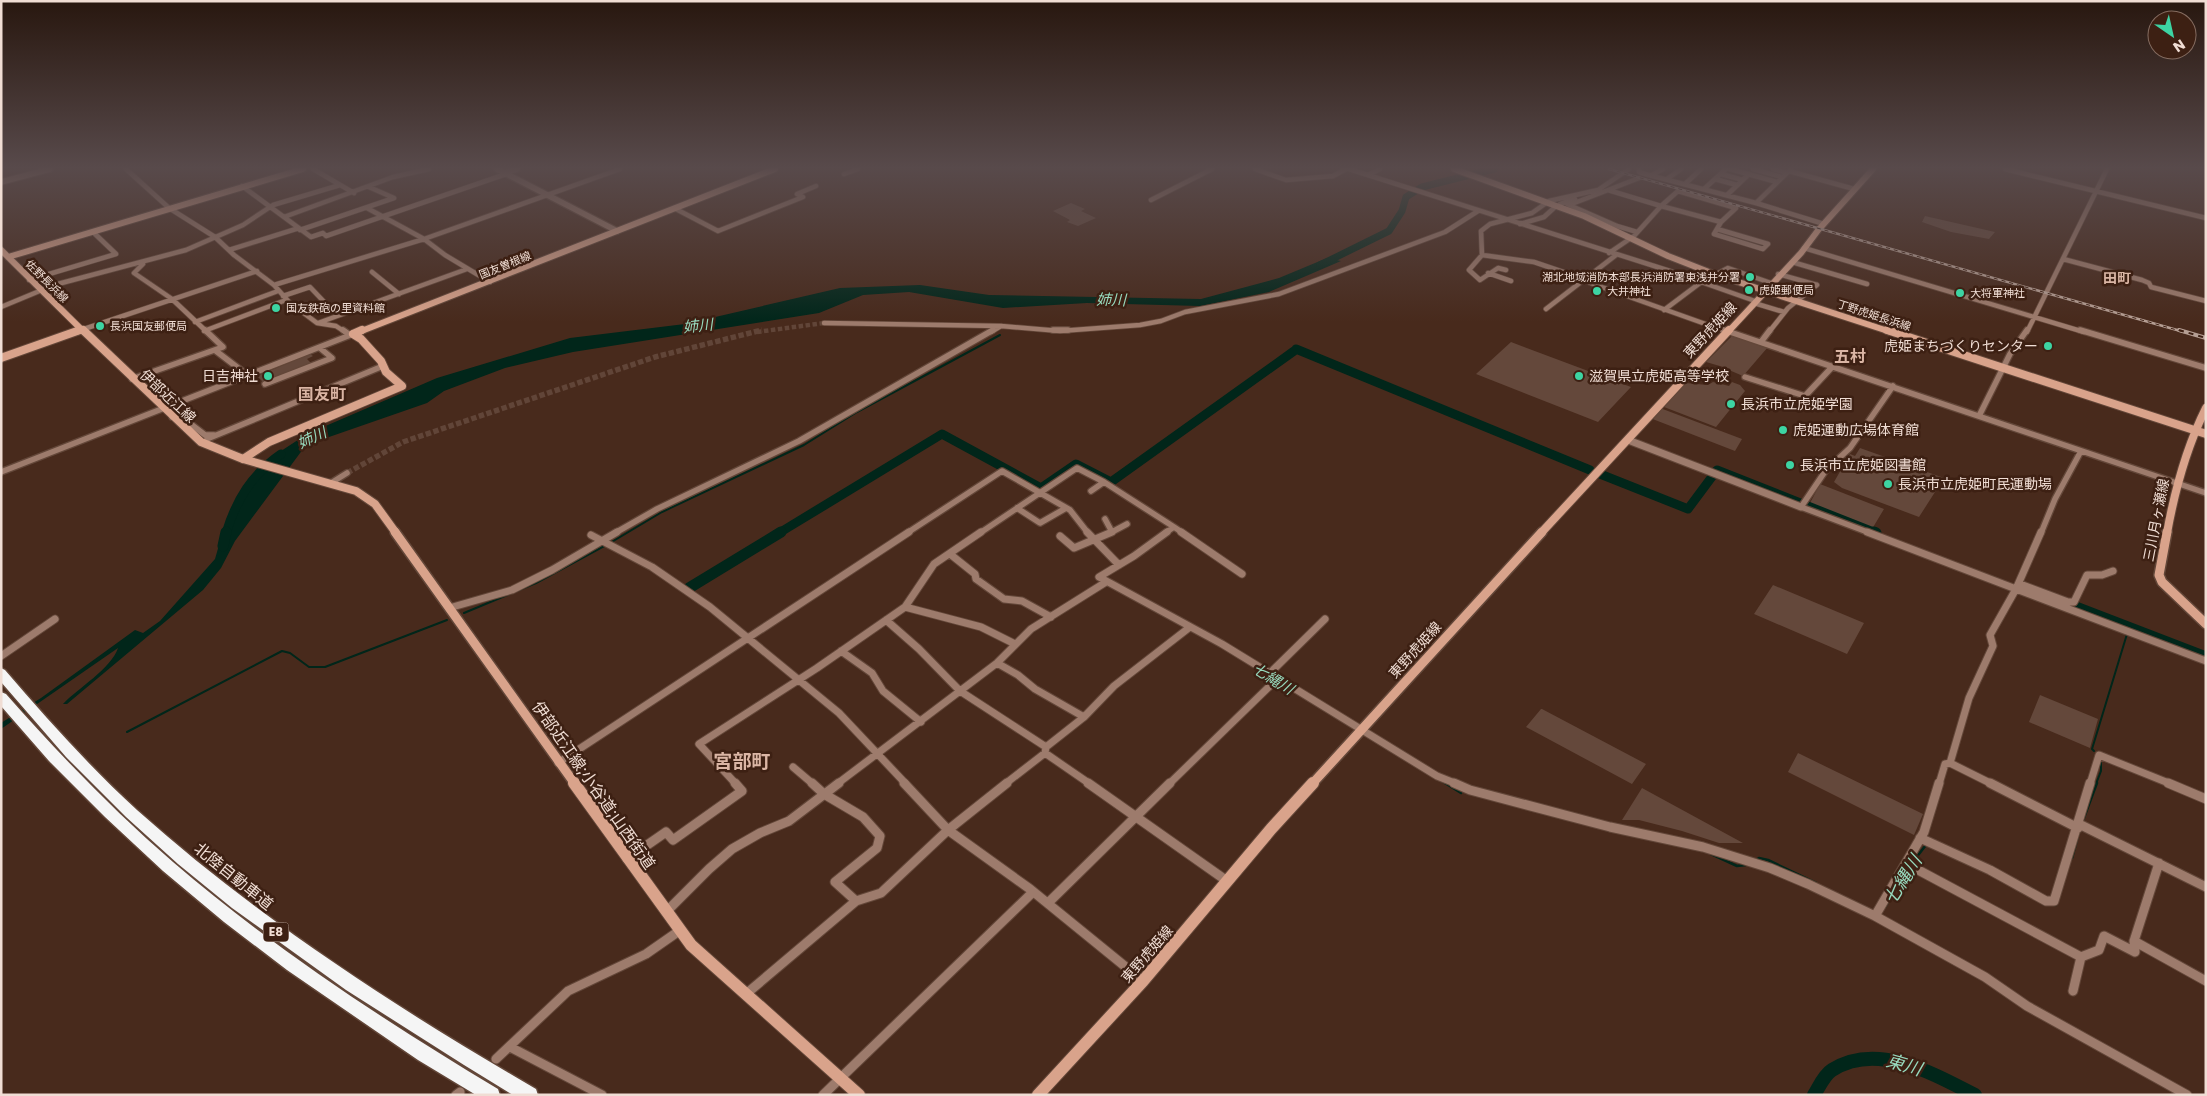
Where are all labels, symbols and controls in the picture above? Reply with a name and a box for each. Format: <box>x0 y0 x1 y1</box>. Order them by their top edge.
north arrow <box>2147 10 2197 60</box>
text: N <box>2169 35 2189 57</box>
street label: 国友曽根線 <box>477 247 533 283</box>
street label: 佐野長浜線 <box>22 256 72 306</box>
district label: 田町 <box>2103 268 2131 288</box>
place label: 湖北地域消防本部長浜消防署東浅井分署 <box>1542 269 1740 285</box>
marker: 湖北地域消防本部長浜消防署東浅井分署 <box>1744 271 1756 283</box>
place label: 虎姫郵便局 <box>1759 282 1814 298</box>
place label: 大井神社 <box>1607 283 1651 299</box>
marker: 虎姫郵便局 <box>1743 284 1755 296</box>
marker: 大井神社 <box>1591 285 1603 297</box>
place label: 大将軍神社 <box>1970 285 2025 301</box>
marker: 大将軍神社 <box>1954 287 1966 299</box>
water label: 姉川 <box>1096 289 1128 310</box>
street label: 丁野虎姫長浜線 <box>1835 295 1913 335</box>
street label: 東野虎姫線 <box>1679 298 1741 362</box>
place label: 国友鉄砲の里資料館 <box>286 300 385 316</box>
marker: 国友鉄砲の里資料館 <box>270 302 282 314</box>
water label: 姉川 <box>682 313 716 338</box>
place label: 長浜国友郵便局 <box>110 318 187 334</box>
marker: 長浜国友郵便局 <box>94 320 106 332</box>
place label: 虎姫まちづくりセンター <box>1884 336 2038 356</box>
marker: 虎姫まちづくりセンター <box>2042 340 2054 352</box>
district label: 五村 <box>1834 345 1866 368</box>
street label: 伊部近江線 <box>136 365 200 427</box>
place label: 日吉神社 <box>202 366 258 386</box>
place label: 滋賀県立虎姫高等学校 <box>1589 366 1729 386</box>
marker: 日吉神社 <box>262 370 274 382</box>
marker: 滋賀県立虎姫高等学校 <box>1573 370 1585 382</box>
district label: 国友町 <box>298 383 346 406</box>
place label: 長浜市立虎姫学園 <box>1741 394 1853 414</box>
marker: 長浜市立虎姫学園 <box>1725 398 1737 410</box>
place label: 虎姫運動広場体育館 <box>1793 420 1919 440</box>
water label: 姉川 <box>294 421 332 453</box>
marker: 虎姫運動広場体育館 <box>1777 424 1789 436</box>
place label: 長浜市立虎姫図書館 <box>1800 455 1926 475</box>
marker: 長浜市立虎姫図書館 <box>1784 459 1796 471</box>
place label: 長浜市立虎姫町民運動場 <box>1898 474 2052 494</box>
street label: 三川月ヶ瀬線 <box>2138 477 2174 563</box>
marker: 長浜市立虎姫町民運動場 <box>1882 478 1894 490</box>
street label: 東野虎姫線 <box>1384 617 1446 683</box>
water label: 七縄川 <box>1249 658 1300 700</box>
street label: 伊部近江線;小谷道;山西街道 <box>527 697 660 874</box>
district label: 宮部町 <box>713 748 771 775</box>
street label: 北陸自動車道 <box>189 837 278 916</box>
water label: 七縄川 <box>1878 849 1929 909</box>
street label: 東野虎姫線 <box>1116 921 1178 987</box>
road number: E8 <box>264 922 288 942</box>
water label: 東川 <box>1883 1048 1927 1082</box>

